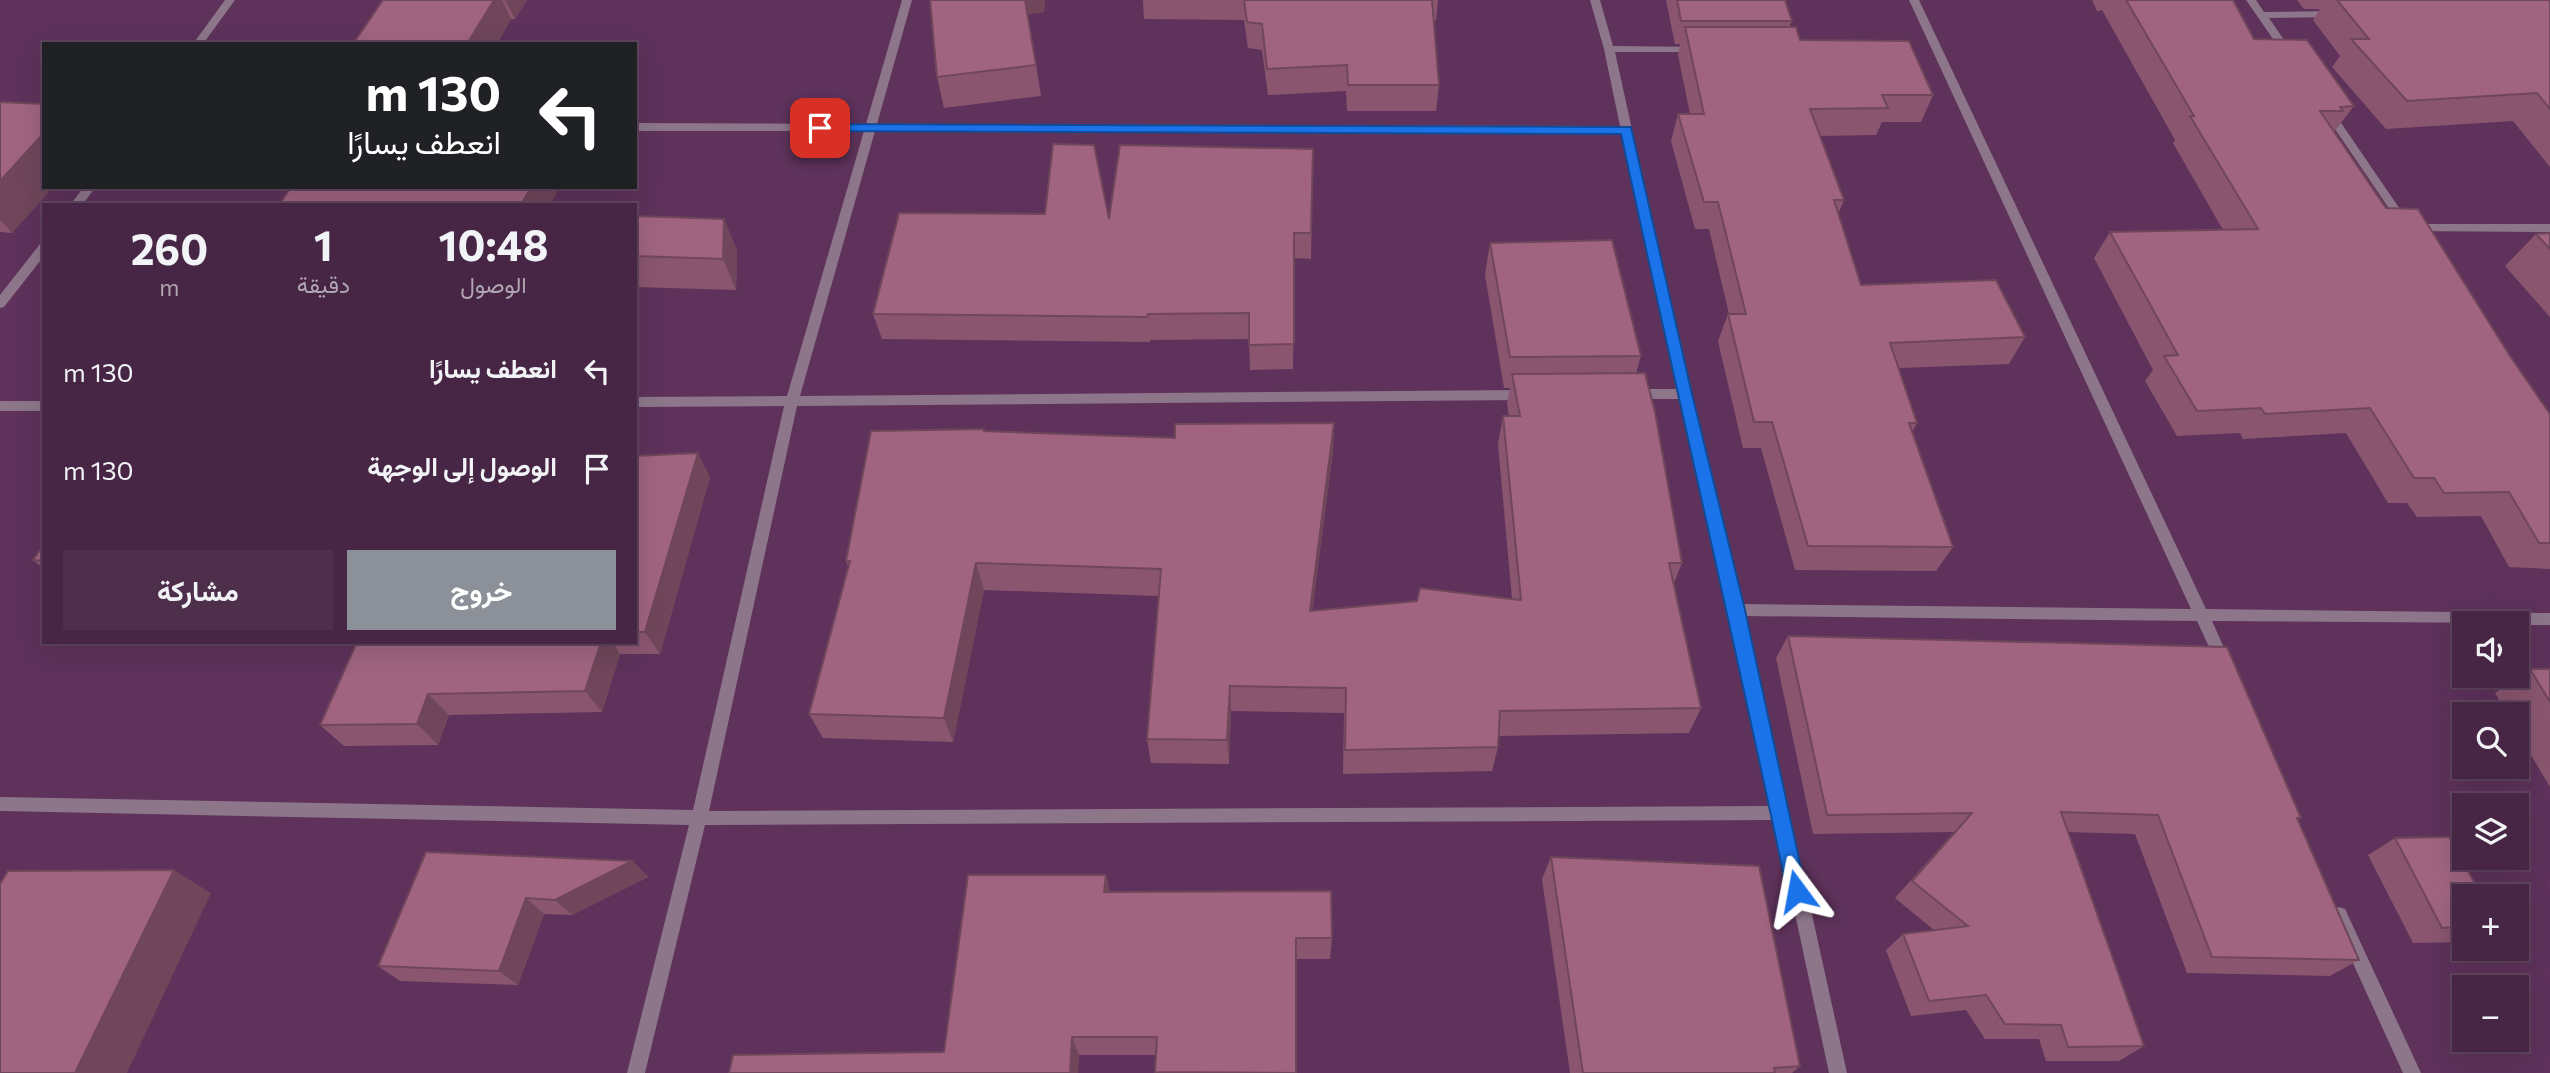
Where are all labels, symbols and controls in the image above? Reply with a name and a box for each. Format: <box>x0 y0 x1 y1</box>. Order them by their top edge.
text: 130 m <box>366 61 501 121</box>
icon: left <box>525 70 616 161</box>
pin <box>790 98 850 158</box>
icon: arrive <box>801 109 839 147</box>
text: انعطف يسارًا <box>347 121 501 161</box>
text: 1 <box>314 218 333 270</box>
text: 10:48 <box>439 218 548 270</box>
text: 260 <box>131 222 208 274</box>
text: دقيقة <box>297 270 350 298</box>
text: الوصول <box>460 270 527 298</box>
text: m <box>159 273 179 301</box>
text: انعطف يسارًا <box>429 352 557 383</box>
icon: left <box>578 352 616 390</box>
text: 130 m <box>63 356 134 387</box>
text: الوصول إلى الوجهة <box>367 450 557 481</box>
icon: arrive <box>578 450 616 488</box>
text: 130 m <box>63 454 134 485</box>
button: مشاركة <box>63 550 333 630</box>
button: خروج <box>347 550 616 630</box>
map controls <box>2452 611 2529 1052</box>
button: sound <box>2452 611 2529 688</box>
button: search <box>2452 702 2529 779</box>
button: layers <box>2452 793 2529 870</box>
position arrow <box>1760 854 1834 928</box>
button: + <box>2452 884 2529 961</box>
button: − <box>2452 975 2529 1052</box>

